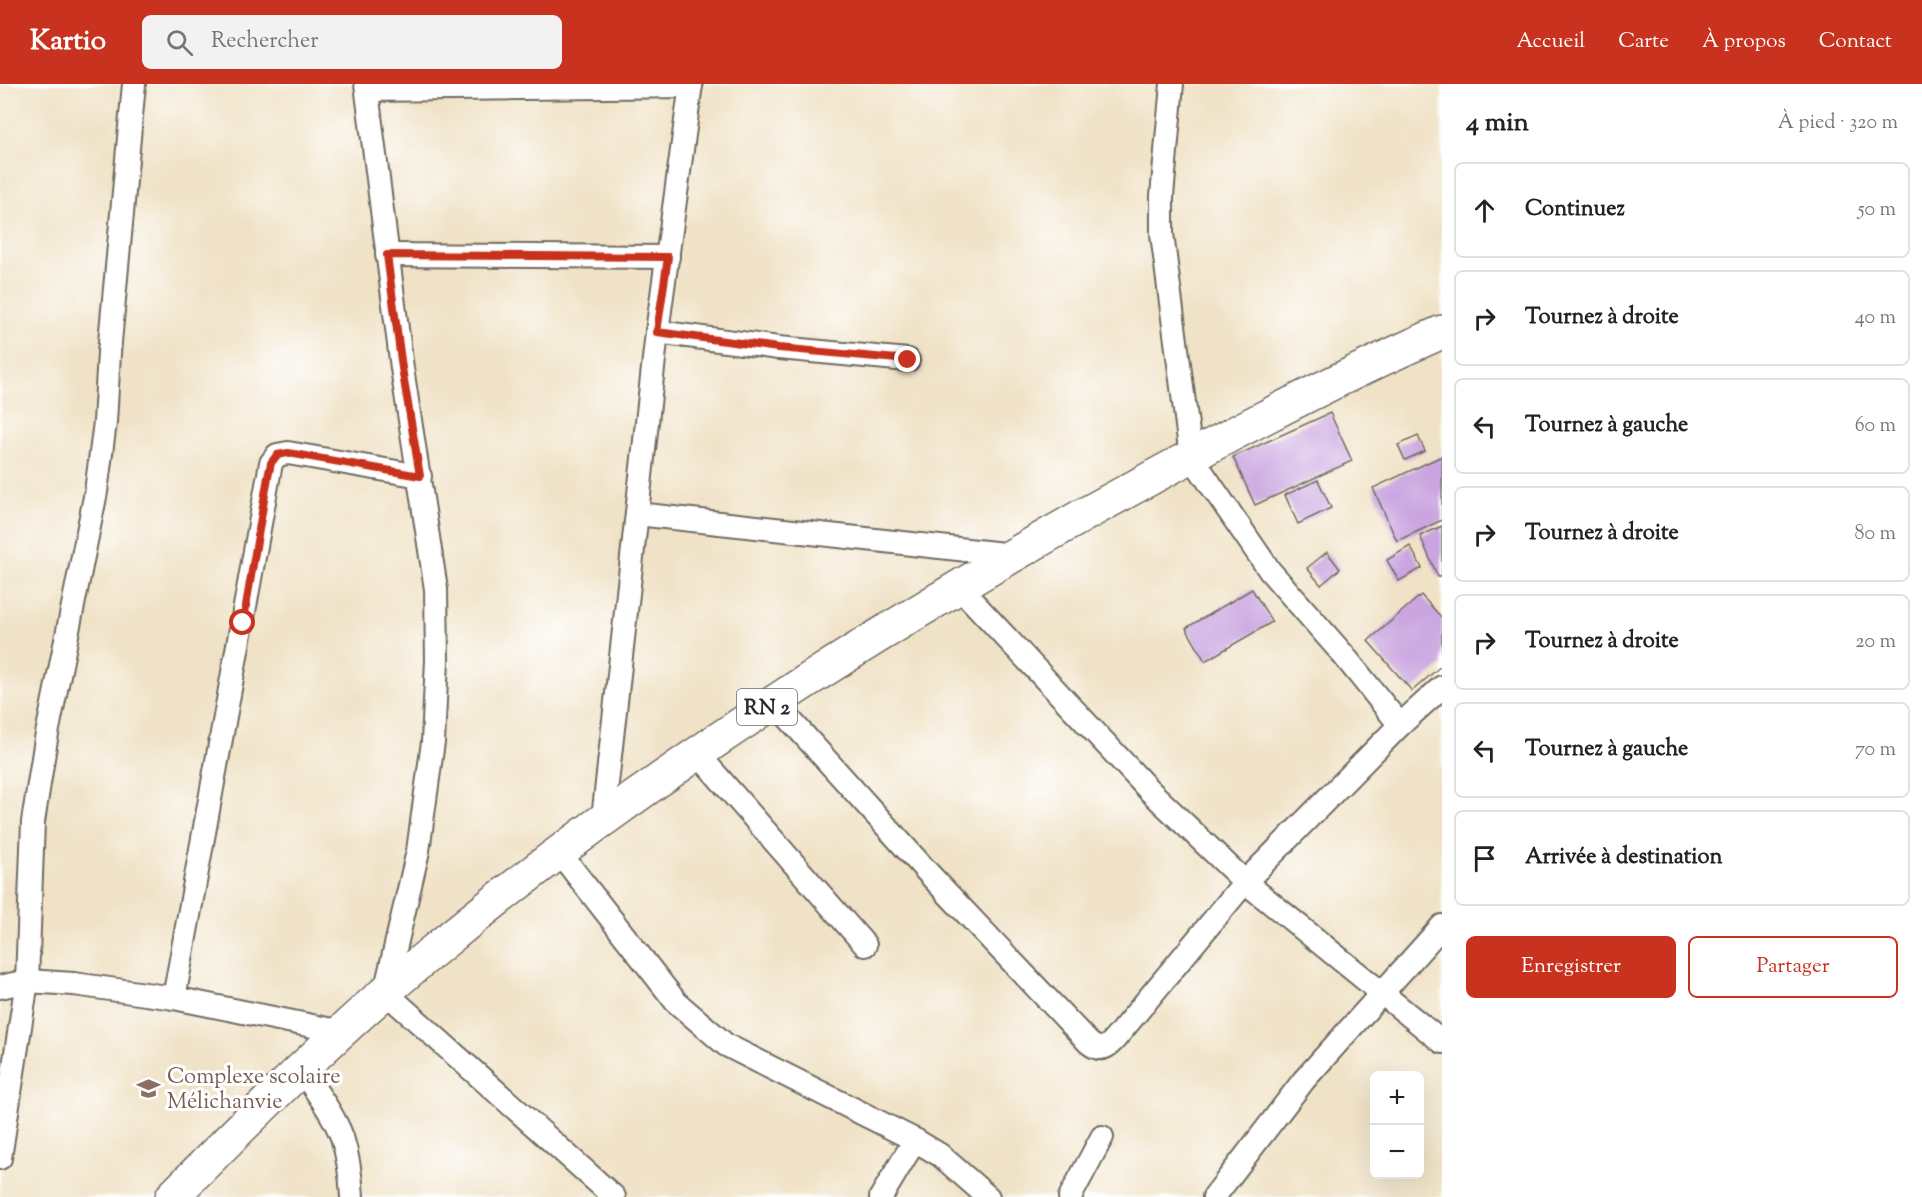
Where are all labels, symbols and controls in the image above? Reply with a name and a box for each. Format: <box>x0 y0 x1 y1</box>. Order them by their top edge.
search box <box>142 15 562 69</box>
text: Kartio <box>30 22 106 62</box>
icon: search <box>163 26 196 59</box>
text: Rechercher <box>211 26 318 58</box>
text: Accueil <box>1517 27 1585 57</box>
text: Carte <box>1618 27 1669 57</box>
text: À propos <box>1702 27 1786 57</box>
text: Contact <box>1819 27 1892 57</box>
text: 4 min <box>1466 105 1529 142</box>
text: À pied · 320 m <box>1778 109 1898 138</box>
icon: ahead <box>1468 194 1501 227</box>
text: Continuez <box>1525 194 1625 226</box>
text: 50 m <box>1858 196 1896 225</box>
icon: right <box>1468 302 1501 335</box>
text: Tournez à droite <box>1525 302 1679 334</box>
text: 40 m <box>1855 304 1896 333</box>
route end <box>894 346 920 372</box>
icon: left <box>1468 410 1501 443</box>
text: Tournez à gauche <box>1525 410 1688 442</box>
text: 60 m <box>1855 412 1896 441</box>
icon: right <box>1468 518 1501 551</box>
text: Tournez à droite <box>1525 518 1679 550</box>
text: 80 m <box>1855 520 1896 549</box>
route start <box>229 609 255 635</box>
icon: right <box>1468 626 1501 659</box>
text: Tournez à droite <box>1525 626 1679 658</box>
text: 20 m <box>1855 628 1896 657</box>
road number: RN 2 <box>737 689 797 725</box>
icon: left <box>1468 734 1501 767</box>
text: Tournez à gauche <box>1525 734 1688 766</box>
text: 70 m <box>1855 736 1896 765</box>
icon: arrive <box>1468 842 1501 875</box>
text: Arrivée à destination <box>1525 842 1722 874</box>
button: Enregistrer <box>1466 936 1676 998</box>
button: Partager <box>1688 936 1898 998</box>
place label: Complexe scolaire Mélichanvie <box>167 1062 340 1119</box>
map controls <box>1370 1071 1424 1179</box>
button: + <box>1370 1071 1424 1125</box>
school or university icon: Complexe scolaire Mélichanvie <box>136 1075 162 1101</box>
button: − <box>1370 1125 1424 1179</box>

